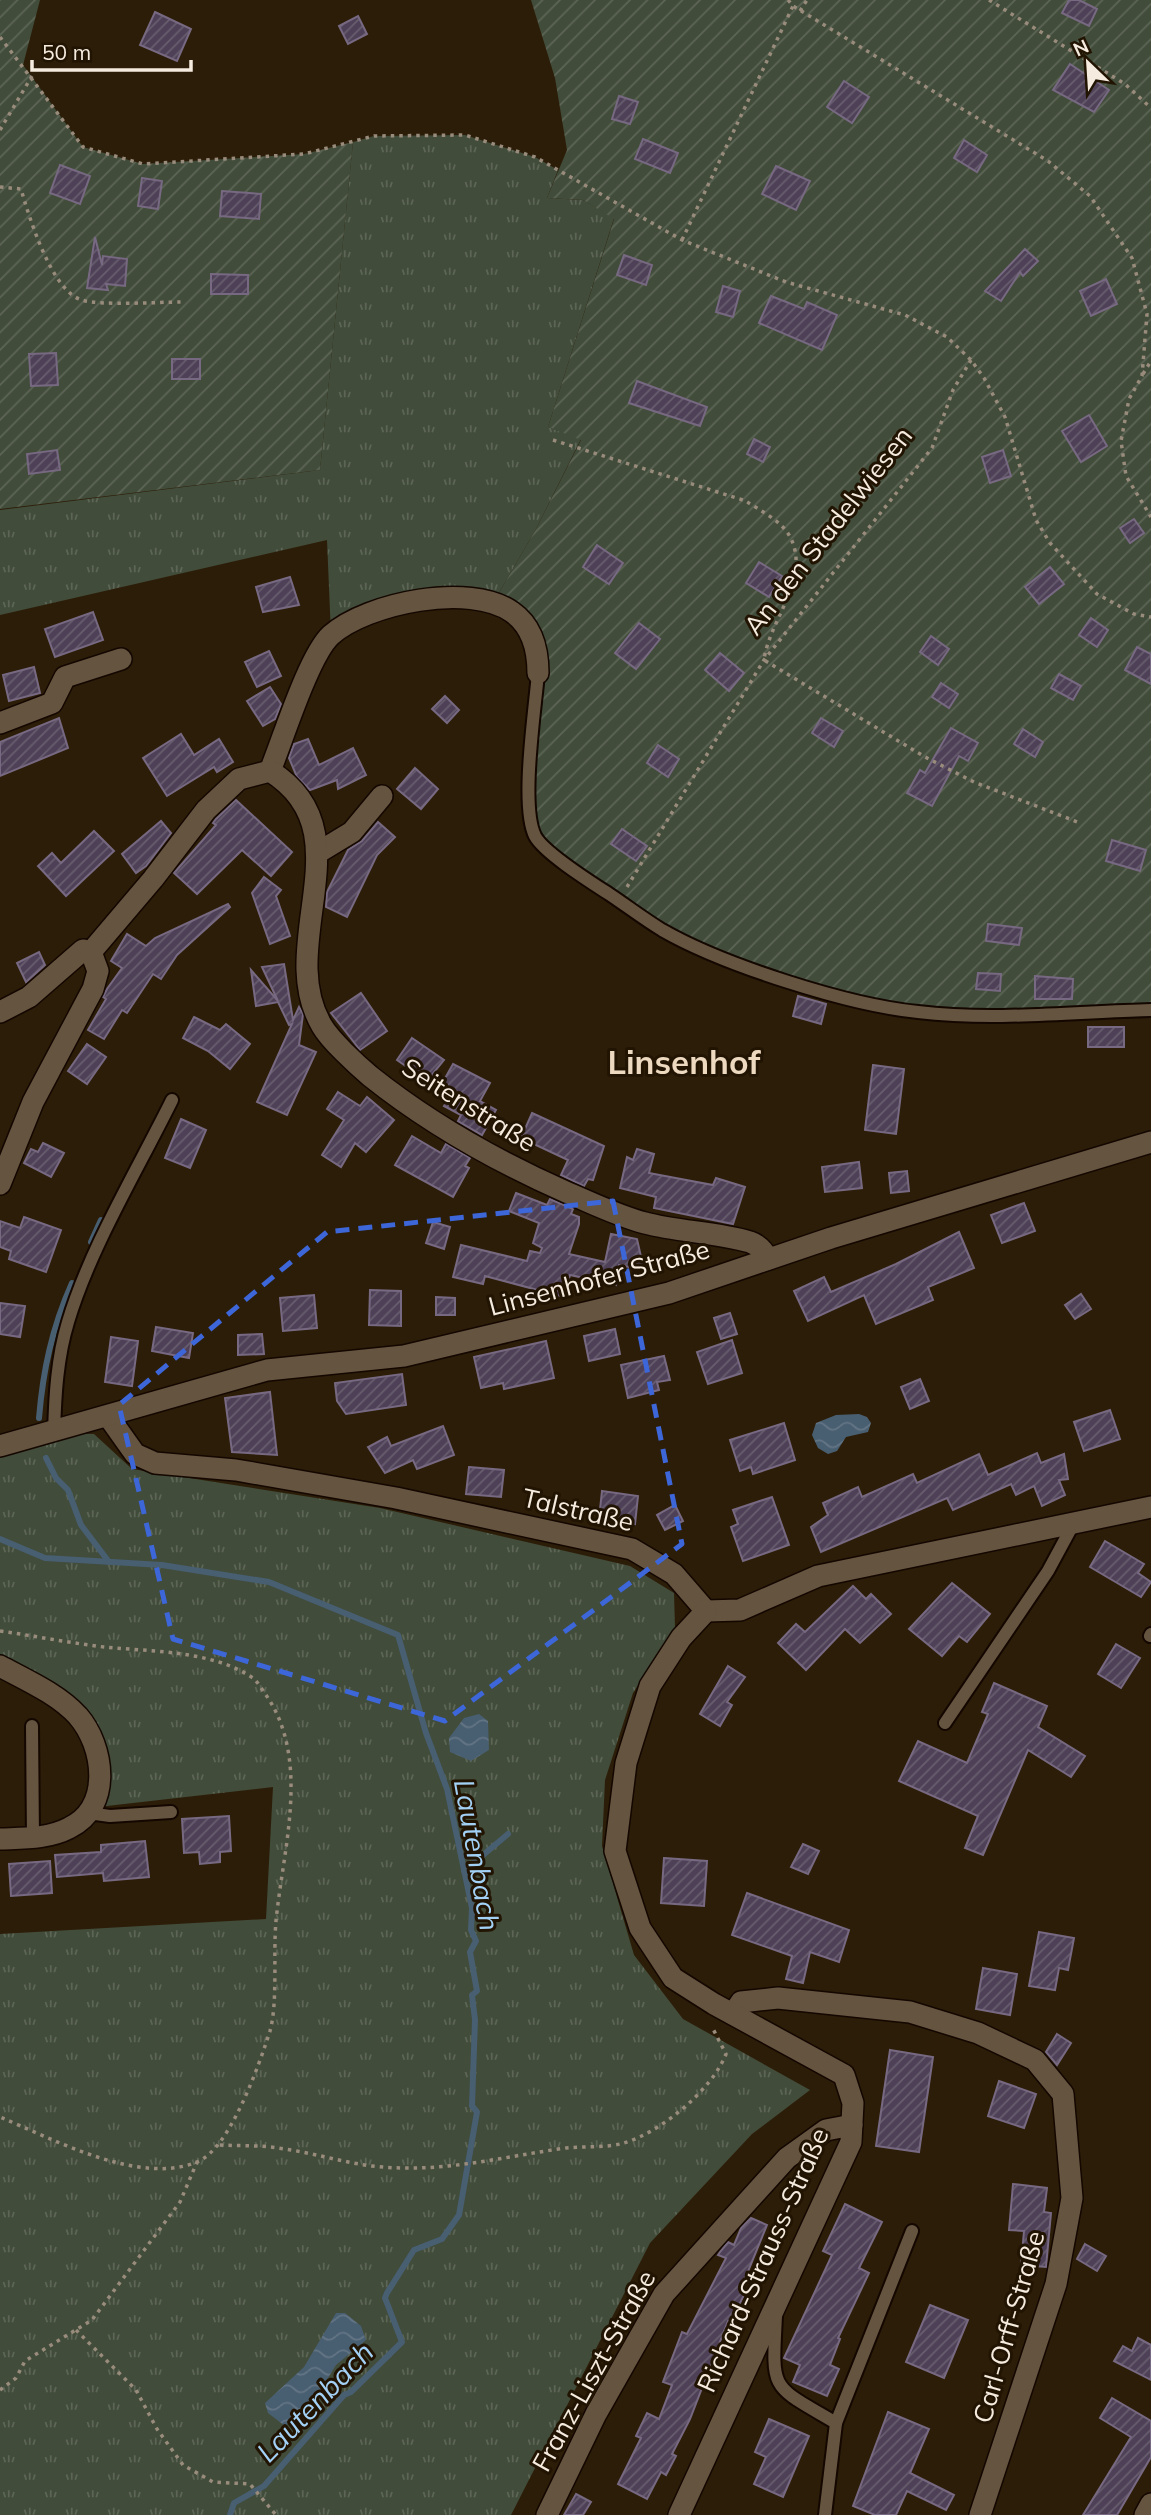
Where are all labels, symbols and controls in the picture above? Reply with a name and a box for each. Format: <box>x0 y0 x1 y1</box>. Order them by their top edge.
scale bar <box>32 28 191 72</box>
north arrow <box>1053 28 1123 98</box>
text: N <box>1069 34 1092 62</box>
text: 50 m <box>42 39 91 65</box>
street label: An den Stadelwiesen <box>736 420 919 641</box>
district label: Linsenhof <box>608 1041 761 1082</box>
street label: Seitenstraße <box>396 1050 543 1159</box>
street label: Linsenhofer Straße <box>485 1232 713 1323</box>
street label: Talstraße <box>519 1481 637 1538</box>
water label: Lautenbach <box>447 1776 508 1933</box>
street label: Richard-Strauss-Straße <box>689 2123 836 2397</box>
street label: Carl-Orff-Straße <box>965 2227 1052 2427</box>
street label: Franz-Liszt-Straße <box>525 2264 663 2477</box>
water label: Lautenbach <box>249 2334 381 2469</box>

